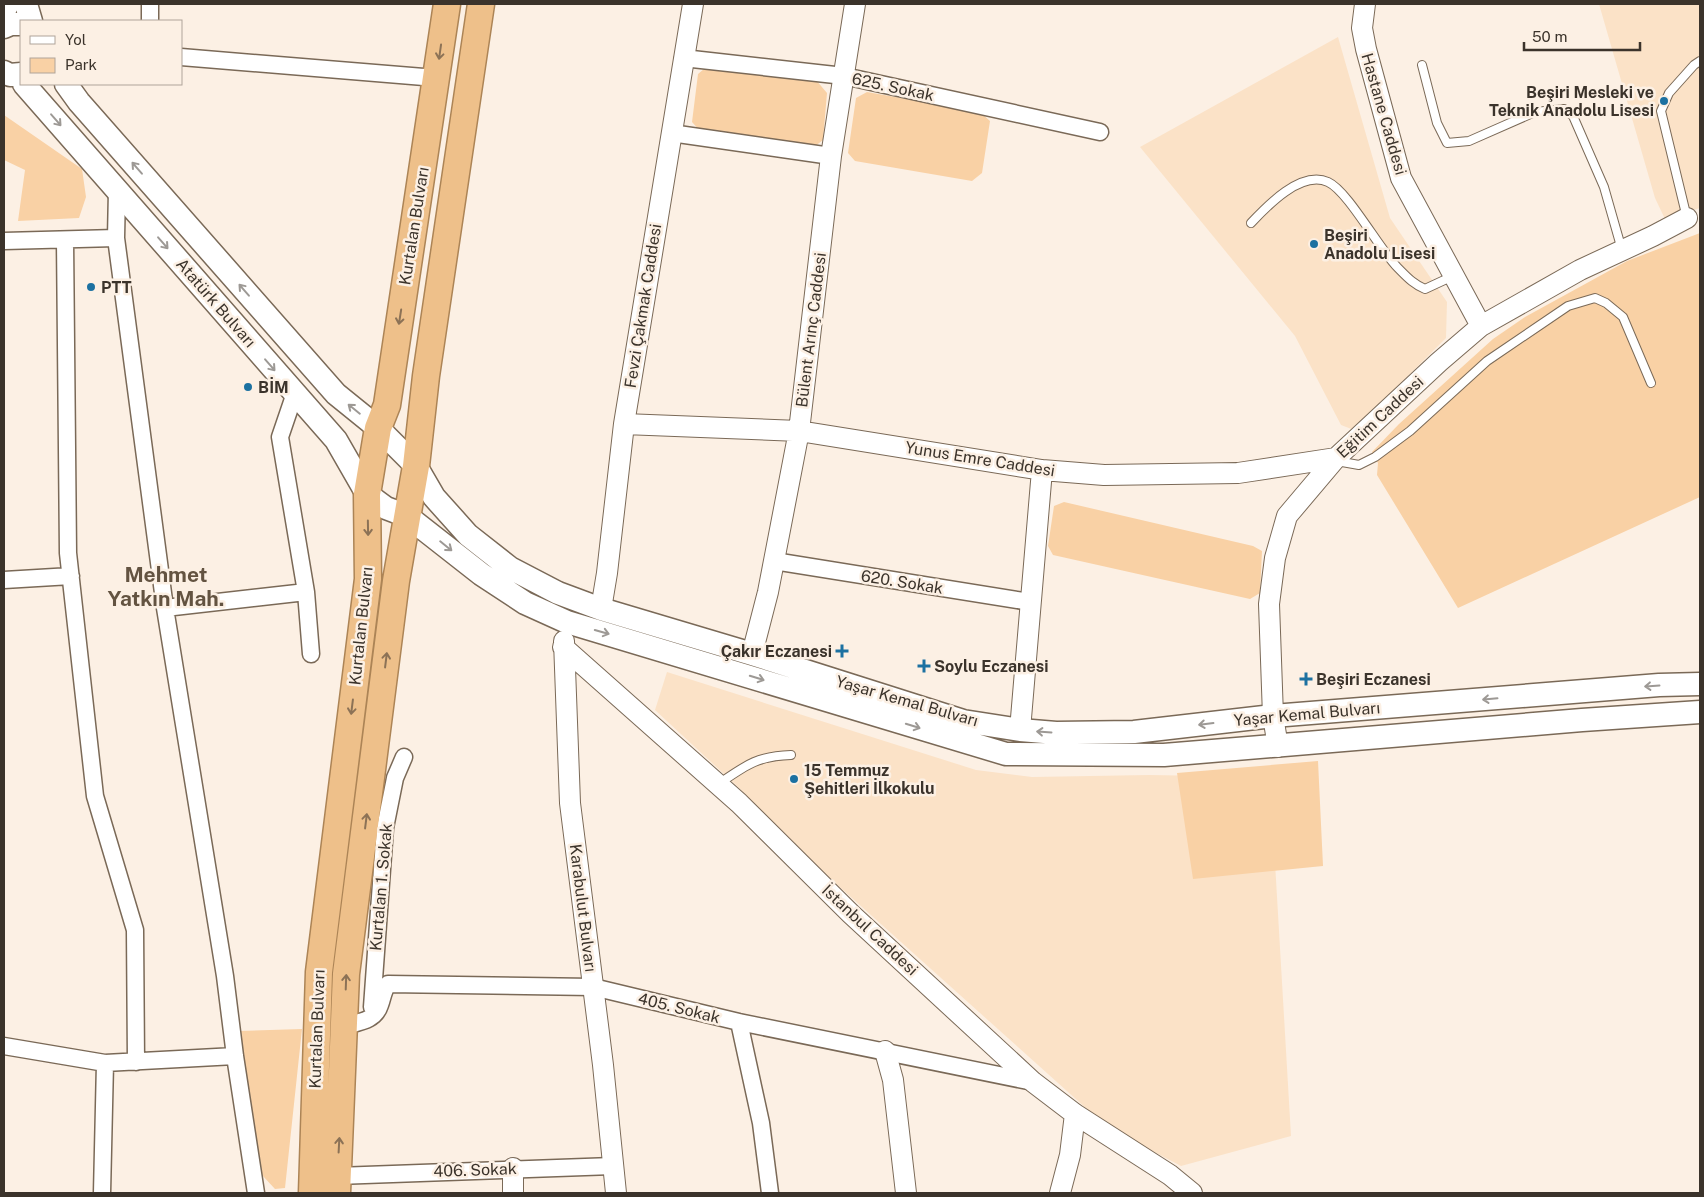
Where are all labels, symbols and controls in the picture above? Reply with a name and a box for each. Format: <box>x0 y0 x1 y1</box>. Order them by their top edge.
legend <box>20 20 182 85</box>
scale bar <box>1524 20 1640 52</box>
text: 50 m <box>1532 28 1567 45</box>
text: Yol <box>65 31 86 48</box>
one-way arrow <box>434 44 444 60</box>
street label: Hastane Caddesi <box>1358 51 1410 177</box>
text: Park <box>65 56 97 73</box>
street label: 625. Sokak <box>850 69 936 105</box>
place label: Beşiri Mesleki ve Teknik Anadolu Lisesi <box>1489 83 1654 120</box>
marker: Beşiri Mesleki ve Teknik Anadolu Lisesi <box>1658 95 1670 107</box>
one-way arrow <box>51 114 62 127</box>
one-way arrow <box>132 162 143 175</box>
street label: Kurtalan Bulvarı <box>395 166 433 286</box>
street label: Fevzi Çakmak Caddesi <box>621 223 665 389</box>
place label: Beşiri Anadolu Lisesi <box>1324 226 1435 263</box>
one-way arrow <box>158 236 169 249</box>
marker: Beşiri Anadolu Lisesi <box>1308 238 1320 250</box>
street label: Bülent Arınç Caddesi <box>792 252 830 408</box>
street label: Atatürk Bulvarı <box>172 255 260 351</box>
place label: PTT <box>101 278 132 297</box>
marker: PTT <box>85 281 97 293</box>
one-way arrow <box>239 284 250 297</box>
one-way arrow <box>395 308 405 324</box>
one-way arrow <box>265 358 276 371</box>
street label: Eğitim Caddesi <box>1333 372 1427 462</box>
place label: BİM <box>258 377 289 397</box>
marker: BİM <box>242 381 254 393</box>
one-way arrow <box>348 404 361 415</box>
street label: Yunus Emre Caddesi <box>904 438 1056 480</box>
one-way arrow <box>363 520 372 536</box>
one-way arrow <box>439 541 452 552</box>
district label: Mehmet Yatkın Mah. <box>108 562 224 611</box>
street label: Kurtalan Bulvarı <box>345 566 377 686</box>
street label: 620. Sokak <box>860 566 945 598</box>
one-way arrow <box>593 628 609 638</box>
place label: Çakır Eczanesi <box>721 642 832 661</box>
marker: Çakır Eczanesi <box>836 645 848 657</box>
one-way arrow <box>381 652 391 668</box>
place label: Soylu Eczanesi <box>934 657 1048 676</box>
marker: Soylu Eczanesi <box>918 660 930 672</box>
place label: Beşiri Eczanesi <box>1316 670 1431 689</box>
street label: Yaşar Kemal Bulvarı <box>834 672 980 730</box>
marker: Beşiri Eczanesi <box>1300 673 1312 685</box>
one-way arrow <box>749 674 765 684</box>
one-way arrow <box>1644 681 1660 690</box>
one-way arrow <box>1482 694 1498 704</box>
street label: Yaşar Kemal Bulvarı <box>1233 698 1381 730</box>
one-way arrow <box>347 699 357 715</box>
one-way arrow <box>1198 719 1214 729</box>
one-way arrow <box>904 721 920 731</box>
one-way arrow <box>1036 727 1052 736</box>
place label: 15 Temmuz Şehitleri İlkokulu <box>804 761 935 798</box>
marker: 15 Temmuz Şehitleri İlkokulu <box>788 773 800 785</box>
one-way arrow <box>361 813 371 829</box>
street label: Kurtalan 1. Sokak <box>366 822 396 952</box>
street label: Karabulut Bulvarı <box>566 843 600 973</box>
street label: İstanbul Caddesi <box>818 880 923 979</box>
street label: Kurtalan Bulvarı <box>305 969 329 1089</box>
one-way arrow <box>341 974 351 990</box>
street label: 405. Sokak <box>636 989 722 1027</box>
one-way arrow <box>334 1137 343 1153</box>
street label: 406. Sokak <box>433 1159 517 1181</box>

